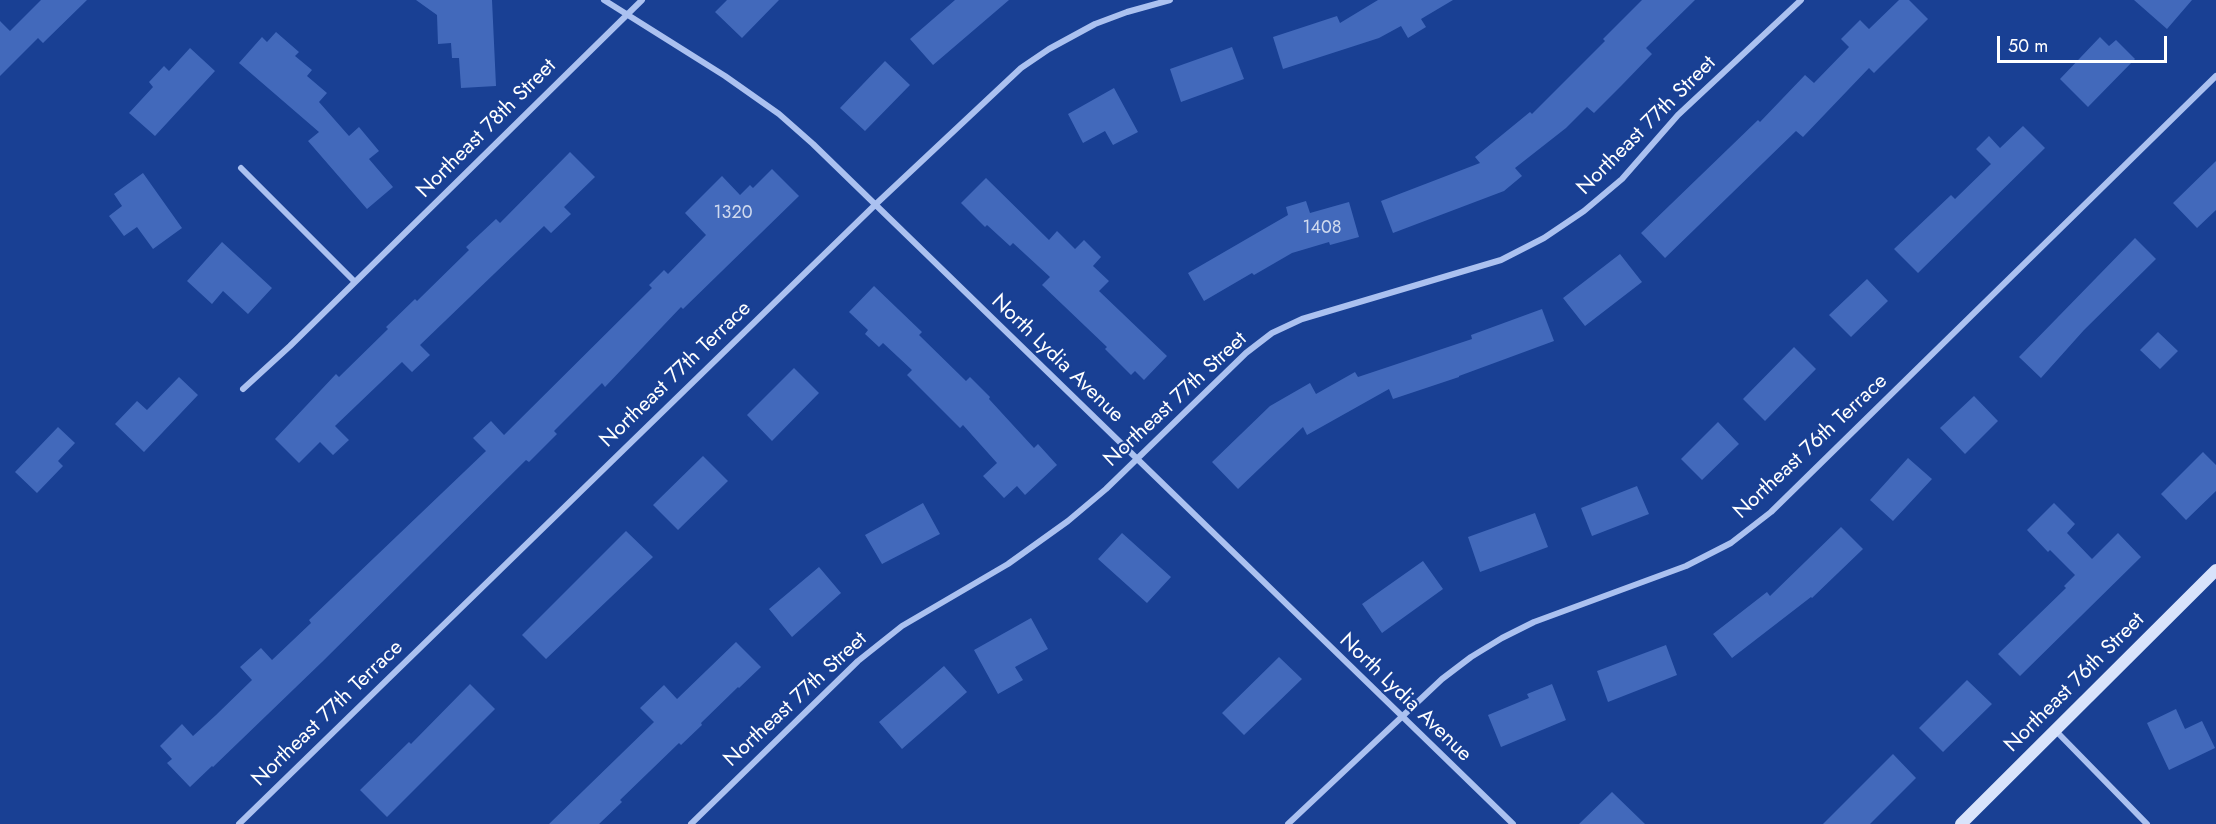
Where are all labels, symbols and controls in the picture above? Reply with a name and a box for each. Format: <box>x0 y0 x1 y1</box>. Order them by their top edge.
scale bar <box>2000 24 2170 62</box>
text: 50 m <box>2008 33 2048 59</box>
street label: Northeast 77th Street <box>1572 51 1722 201</box>
street label: Northeast 78th Street <box>412 54 562 204</box>
house number: 1320 <box>714 203 752 225</box>
house number: 1408 <box>1302 218 1342 240</box>
street label: North Lydia Avenue <box>986 289 1128 429</box>
street label: Northeast 77th Terrace <box>595 296 757 454</box>
street label: Northeast 77th Street <box>1099 327 1253 473</box>
street label: Northeast 76th Terrace <box>1729 369 1893 525</box>
street label: Northeast 76th Street <box>2000 608 2150 758</box>
street label: Northeast 77th Street <box>719 627 873 773</box>
street label: North Lydia Avenue <box>1334 628 1476 768</box>
street label: Northeast 77th Terrace <box>247 635 409 793</box>

